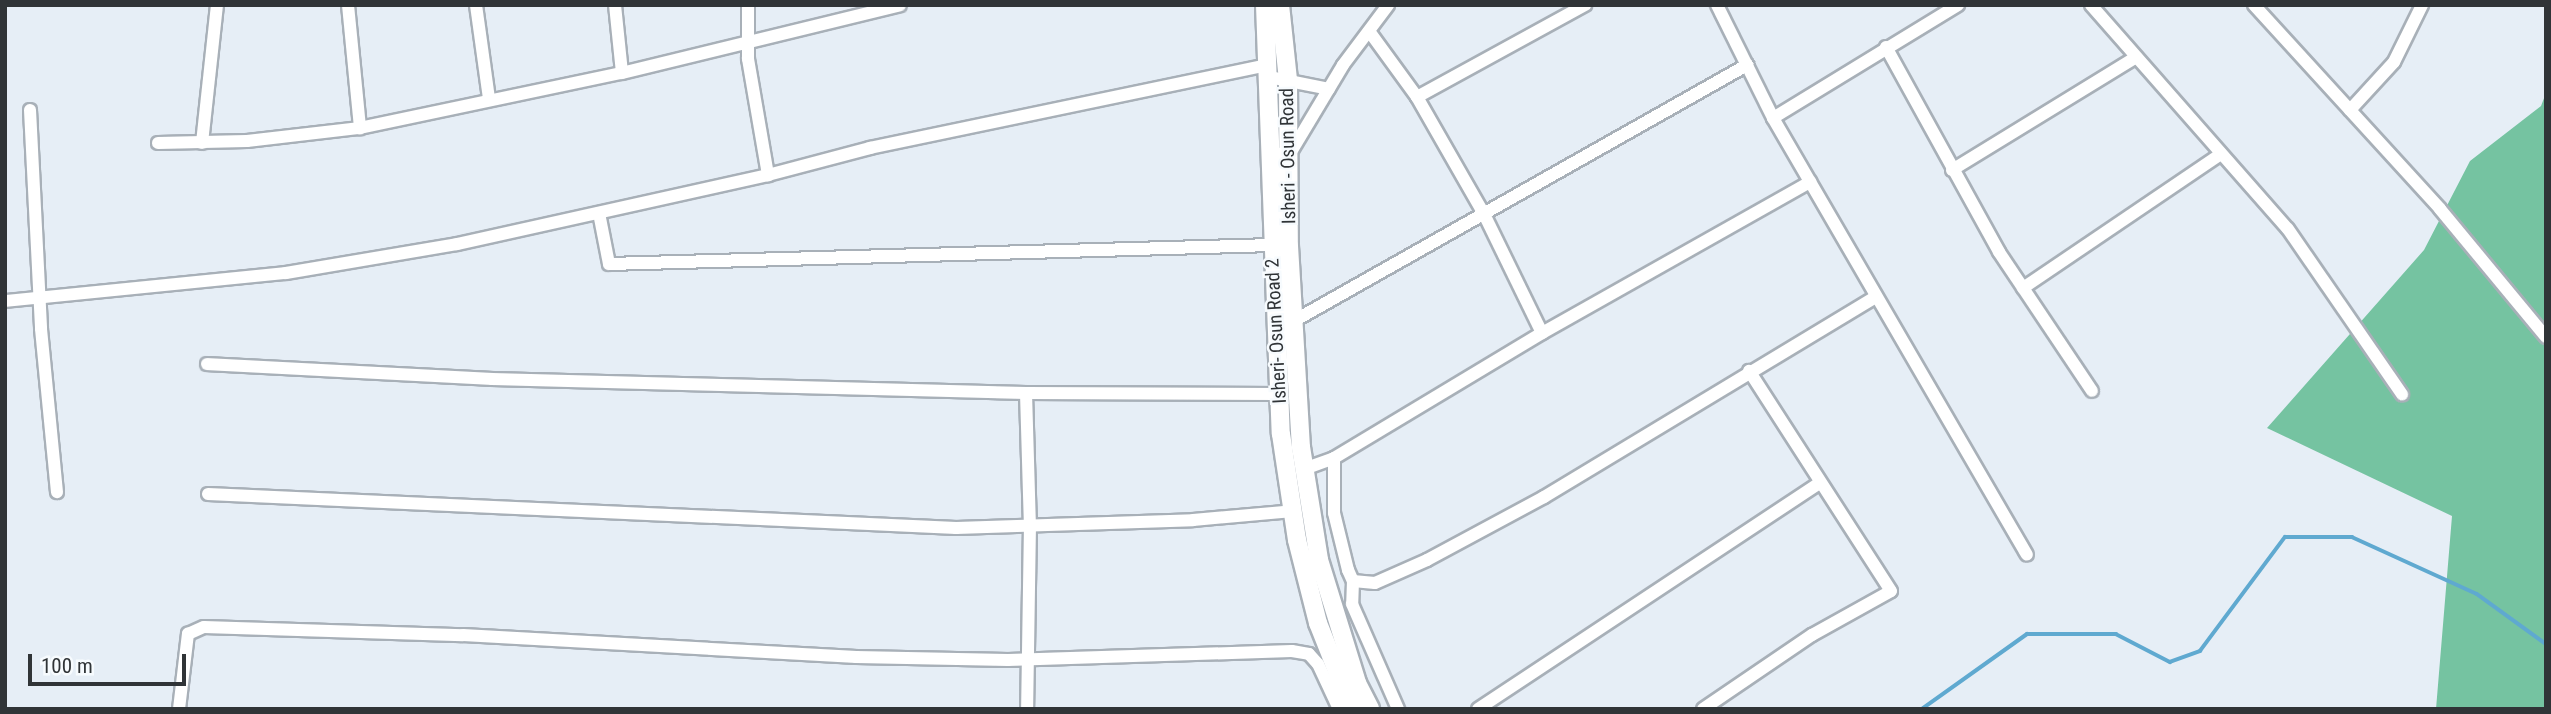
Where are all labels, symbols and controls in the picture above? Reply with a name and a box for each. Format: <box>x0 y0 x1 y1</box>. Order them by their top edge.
street label: Isheri - Osun Road <box>1275 88 1301 224</box>
street label: Isheri- Osun Road 2 <box>1261 258 1291 404</box>
scale bar <box>32 640 189 684</box>
text: 100 m <box>41 654 93 678</box>

